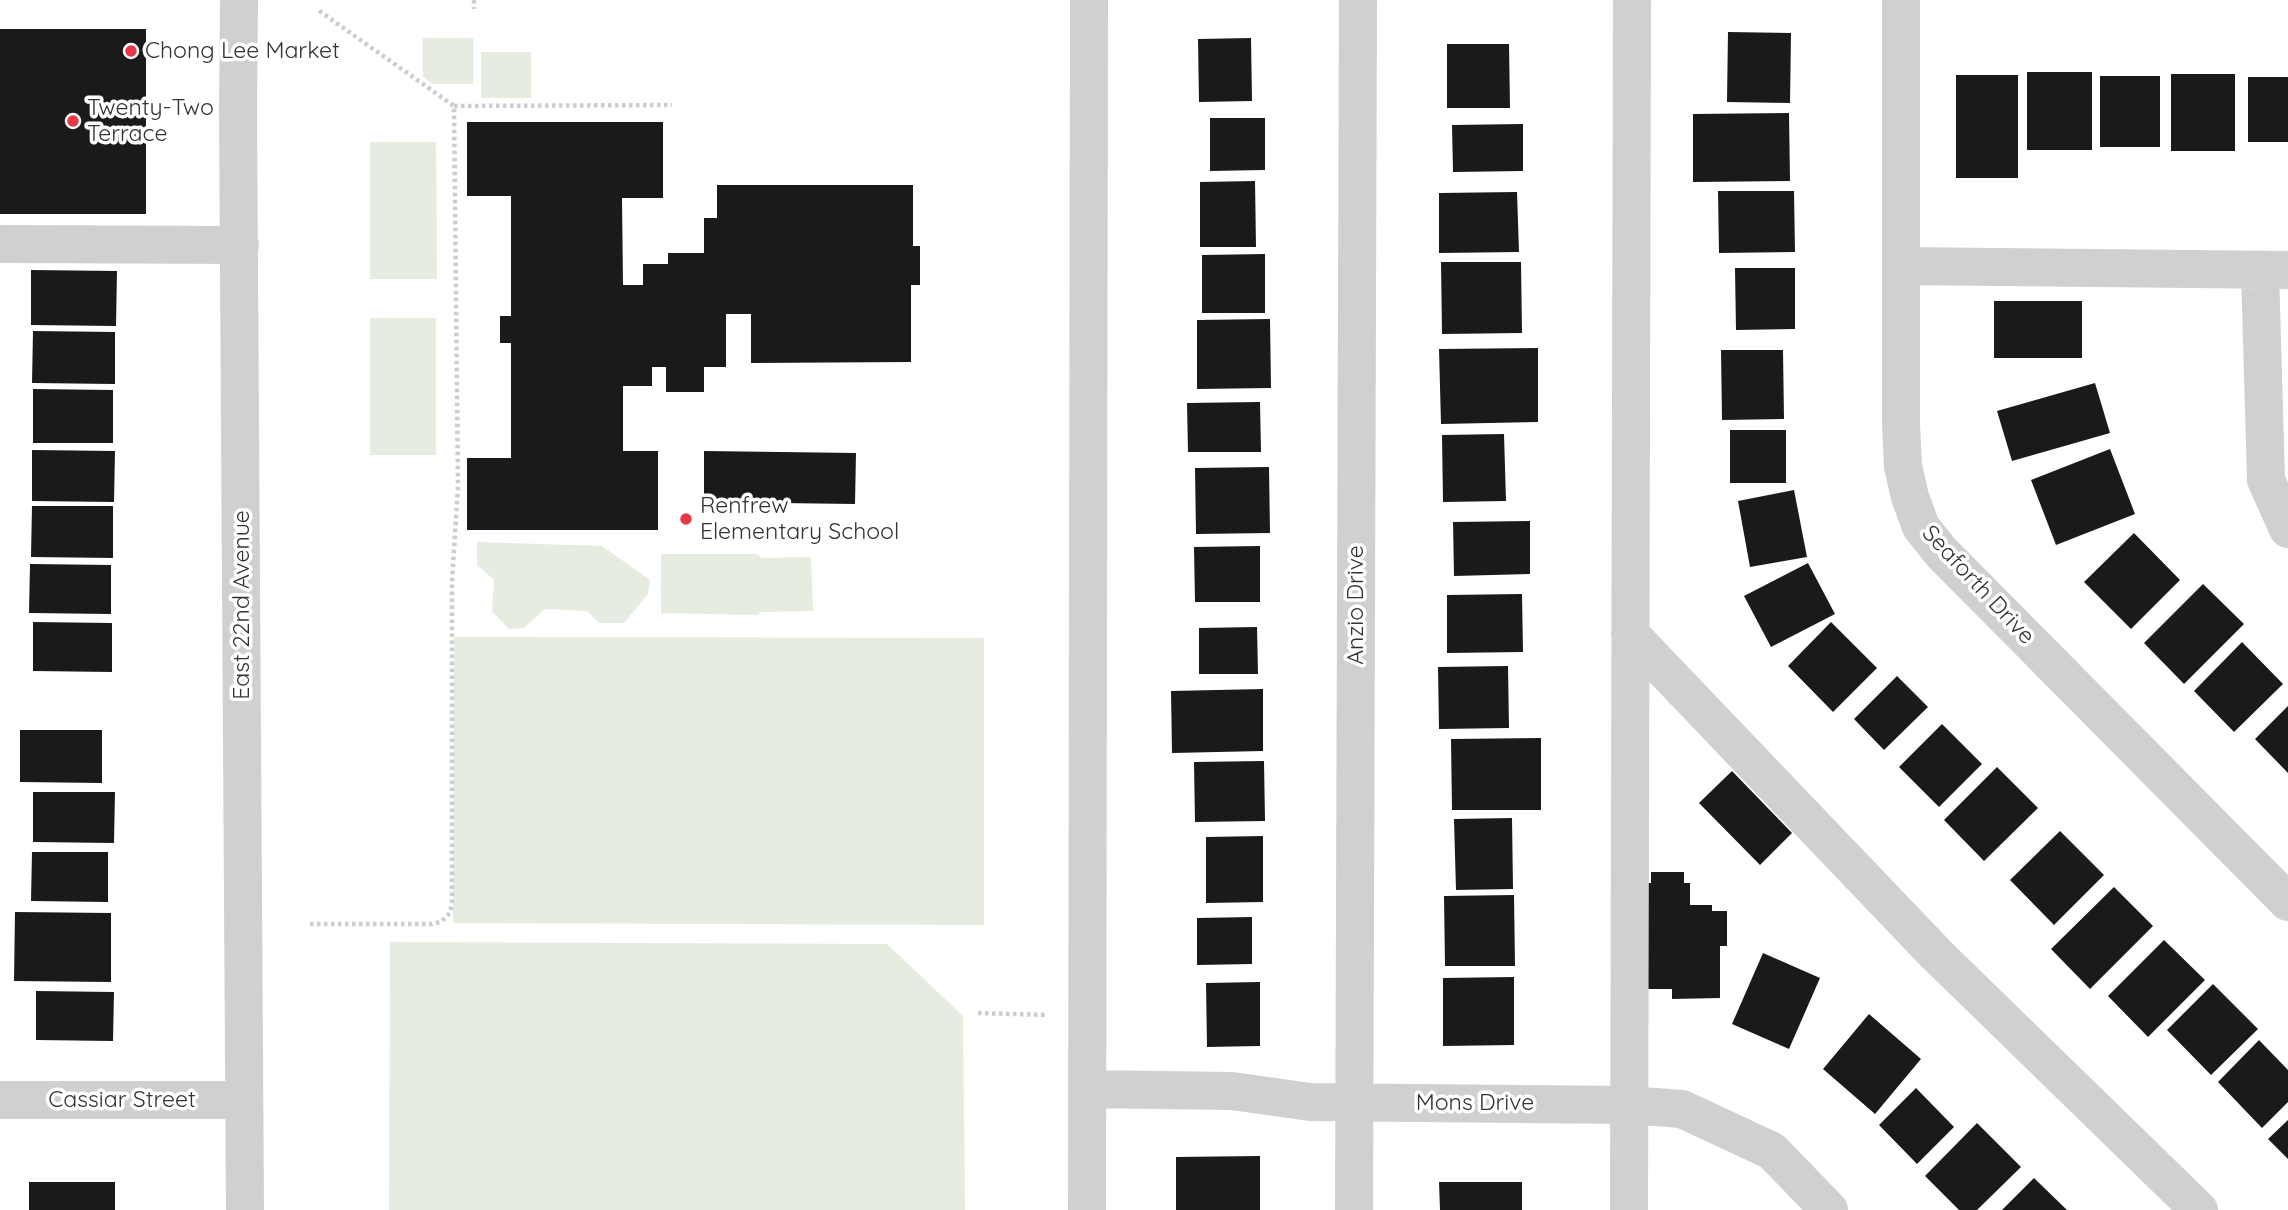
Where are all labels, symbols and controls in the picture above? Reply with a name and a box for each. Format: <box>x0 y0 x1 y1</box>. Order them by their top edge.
place label: Chong Lee Market <box>145 37 340 65</box>
marker: Chong Lee Market <box>123 43 139 59</box>
place label: Twenty-Two Terrace <box>87 94 214 148</box>
marker: Twenty-Two Terrace <box>65 113 81 129</box>
place label: Renfrew Elementary School <box>700 492 899 546</box>
street label: East 22nd Avenue <box>228 510 256 700</box>
marker: Renfrew Elementary School <box>678 511 694 527</box>
street label: Seaforth Drive <box>1916 520 2040 650</box>
street label: Anzio Drive <box>1342 545 1370 665</box>
street label: Cassiar Street <box>48 1086 196 1114</box>
street label: Mons Drive <box>1416 1089 1534 1117</box>

